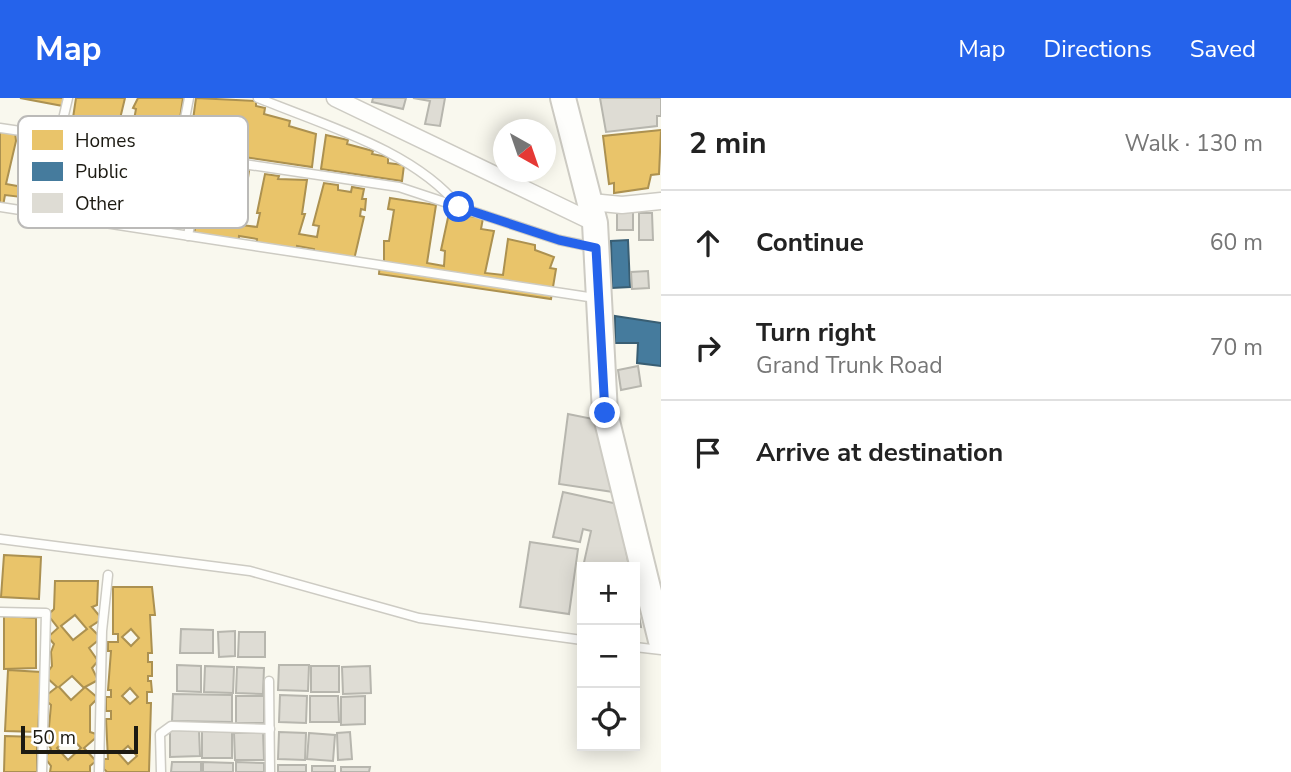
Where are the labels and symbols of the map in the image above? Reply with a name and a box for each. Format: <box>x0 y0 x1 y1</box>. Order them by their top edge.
legend <box>18 116 248 228</box>
north arrow <box>493 119 556 182</box>
text: Homes <box>75 128 136 154</box>
text: Public <box>75 159 128 185</box>
text: Other <box>75 191 124 217</box>
route start <box>443 191 474 222</box>
route end <box>589 397 620 428</box>
scale bar <box>21 723 138 755</box>

